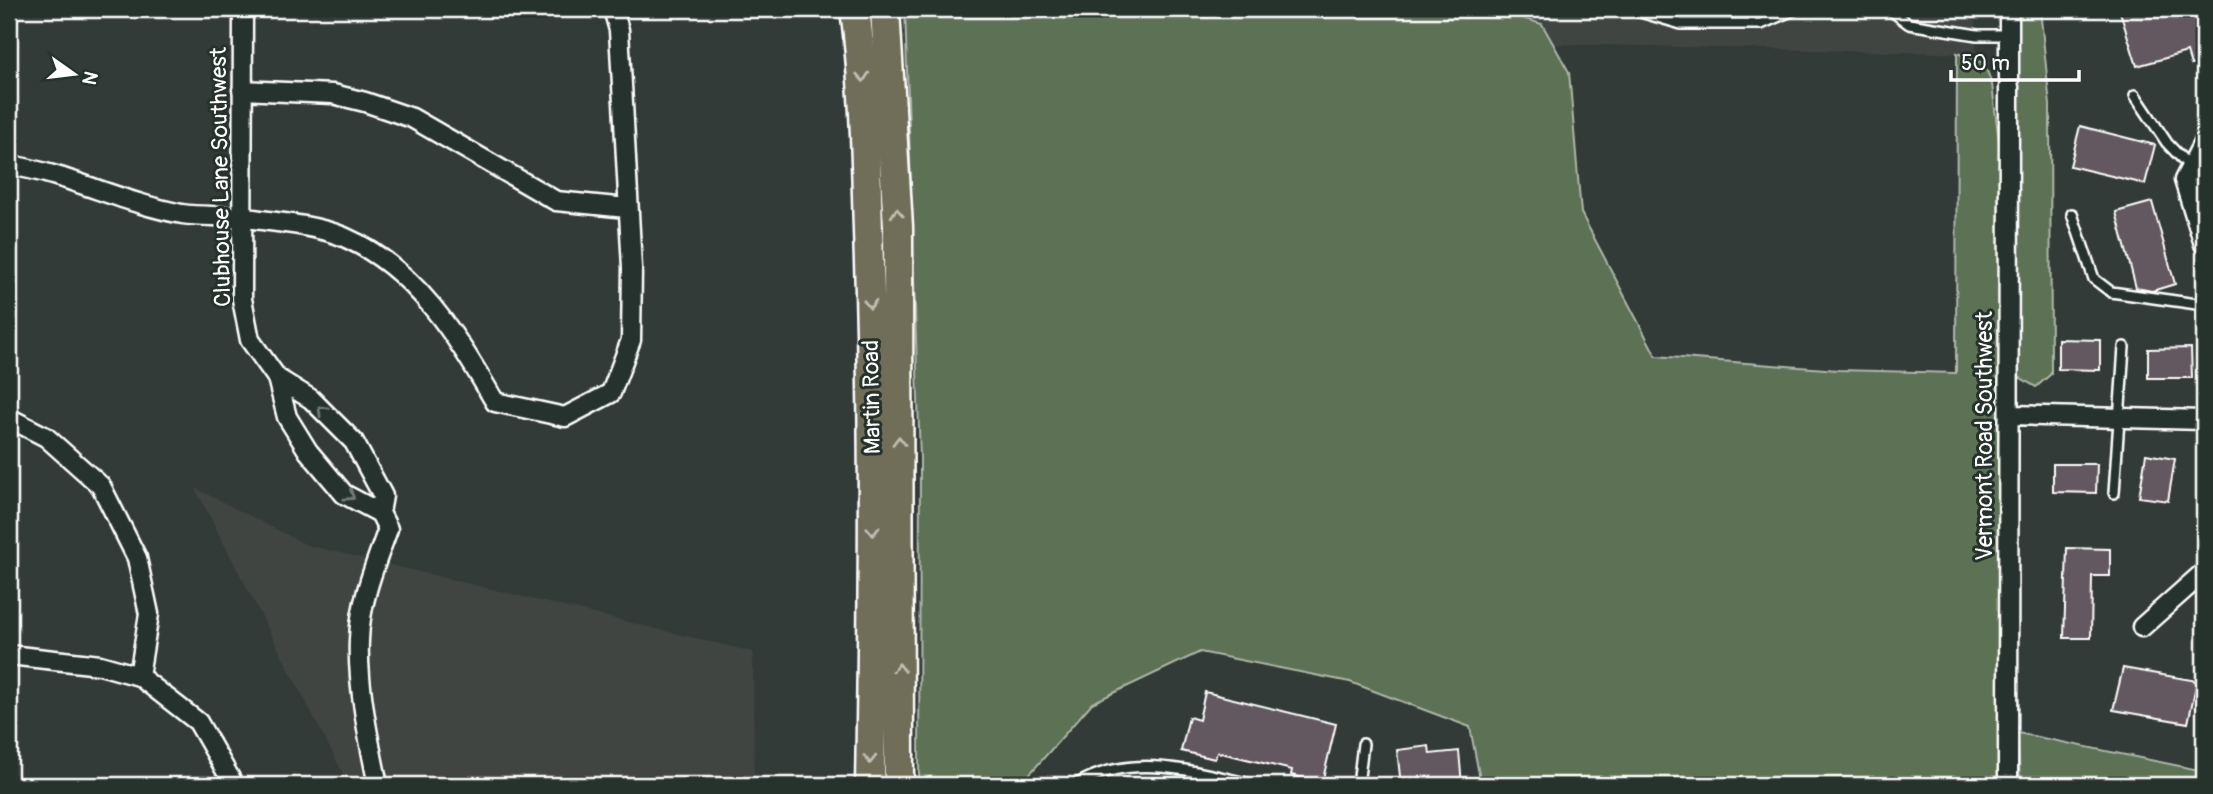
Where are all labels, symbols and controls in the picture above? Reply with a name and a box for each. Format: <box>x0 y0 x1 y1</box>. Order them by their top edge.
north arrow <box>38 38 108 108</box>
scale bar <box>1951 38 2078 82</box>
street label: Clubhouse Lane Southwest <box>204 46 237 307</box>
text: 50 m <box>1961 50 2010 77</box>
text: N <box>76 69 103 87</box>
one-way arrow <box>855 71 870 82</box>
one-way arrow <box>890 207 905 218</box>
one-way arrow <box>863 299 878 310</box>
street label: Vermont Road Southwest <box>1970 311 1999 561</box>
street label: Martin Road <box>856 340 887 454</box>
one-way arrow <box>318 406 331 419</box>
one-way arrow <box>891 435 907 445</box>
one-way arrow <box>342 488 355 501</box>
one-way arrow <box>865 527 881 537</box>
one-way arrow <box>891 662 907 673</box>
one-way arrow <box>863 754 878 765</box>

